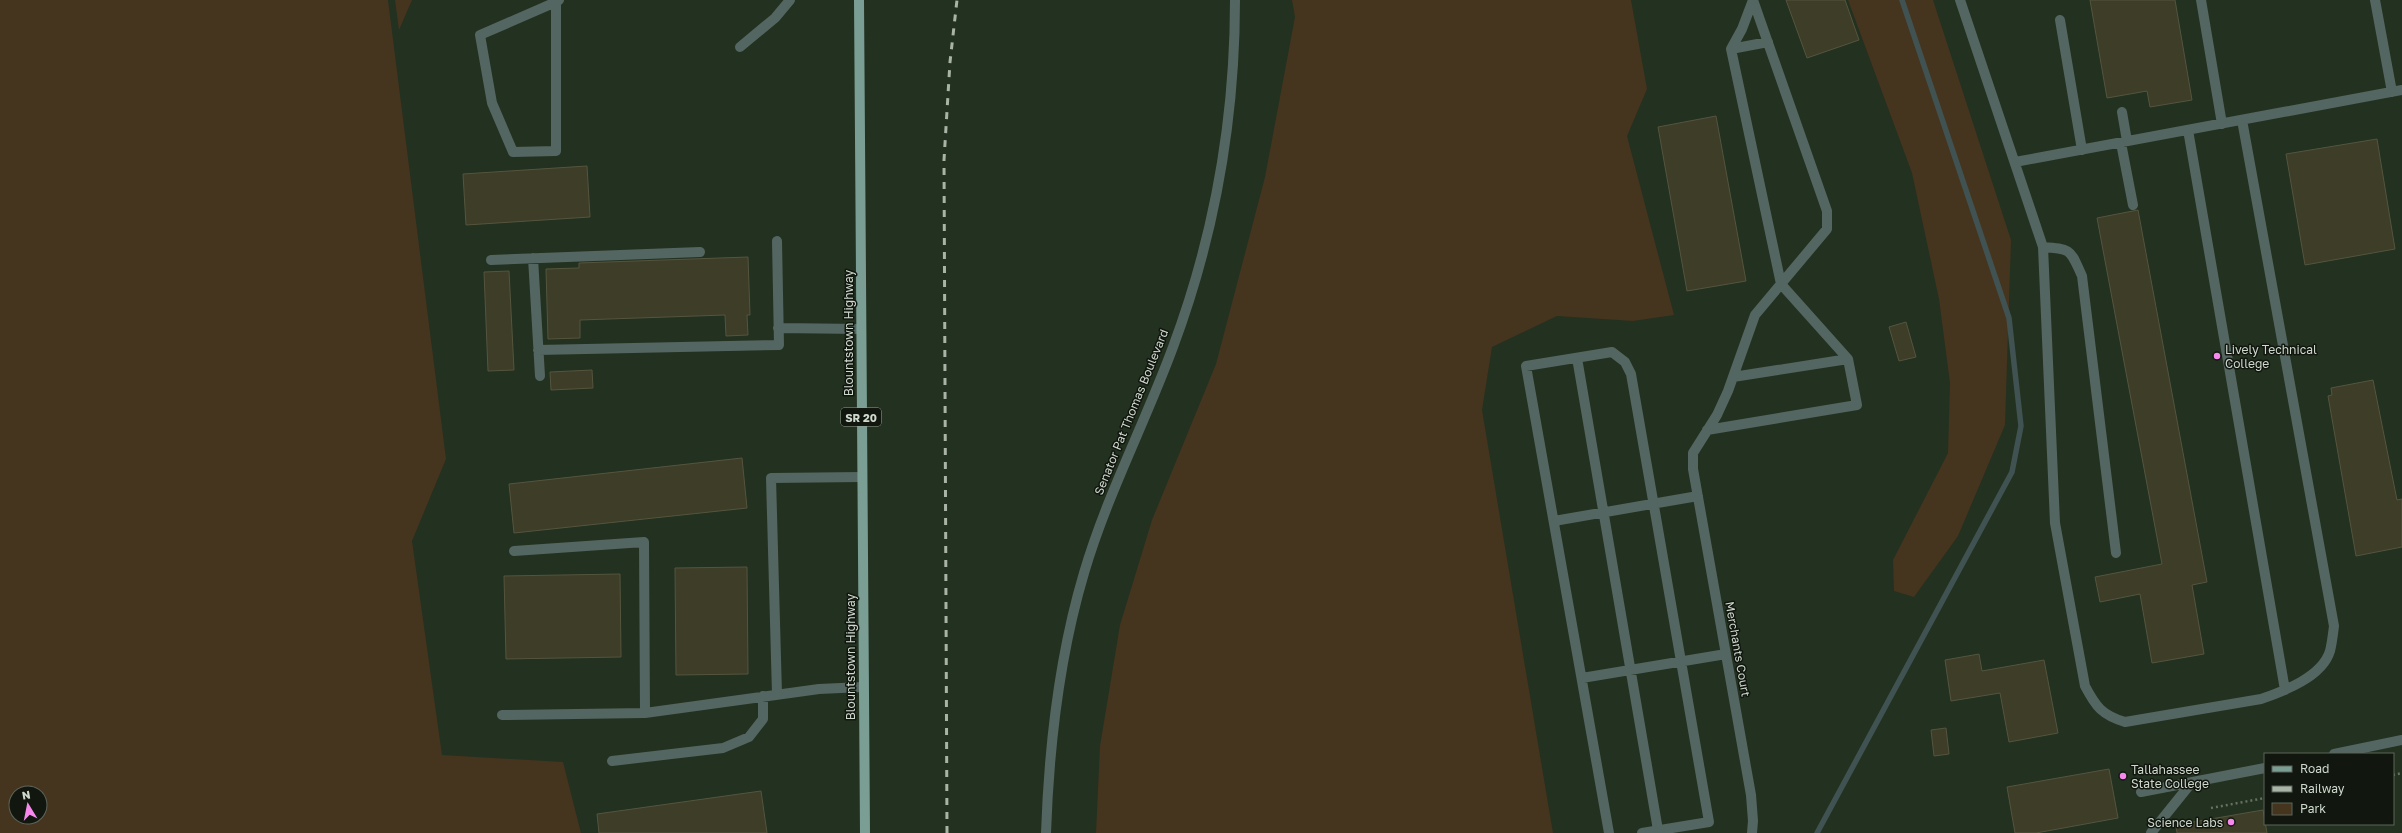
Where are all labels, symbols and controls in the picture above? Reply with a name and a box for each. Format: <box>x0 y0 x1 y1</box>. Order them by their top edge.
street label: Blountstown Highway <box>841 270 856 396</box>
street label: Senator Pat Thomas Boulevard <box>1091 327 1171 497</box>
place label: Lively Technical College <box>2225 342 2317 371</box>
marker: Lively Technical College <box>2212 351 2222 361</box>
road number: SR 20 <box>841 408 881 426</box>
street label: Blountstown Highway <box>843 594 858 720</box>
street label: Merchants Court <box>1722 600 1754 698</box>
legend <box>2264 753 2394 825</box>
text: Road <box>2300 761 2329 776</box>
place label: Tallahassee State College <box>2131 762 2209 791</box>
marker: Tallahassee State College <box>2118 771 2128 781</box>
text: Railway <box>2300 781 2345 796</box>
north arrow <box>8 785 48 825</box>
text: N <box>21 788 31 802</box>
text: Park <box>2300 801 2326 816</box>
place label: Science Labs <box>2147 815 2223 830</box>
marker: Science Labs <box>2226 817 2236 827</box>

